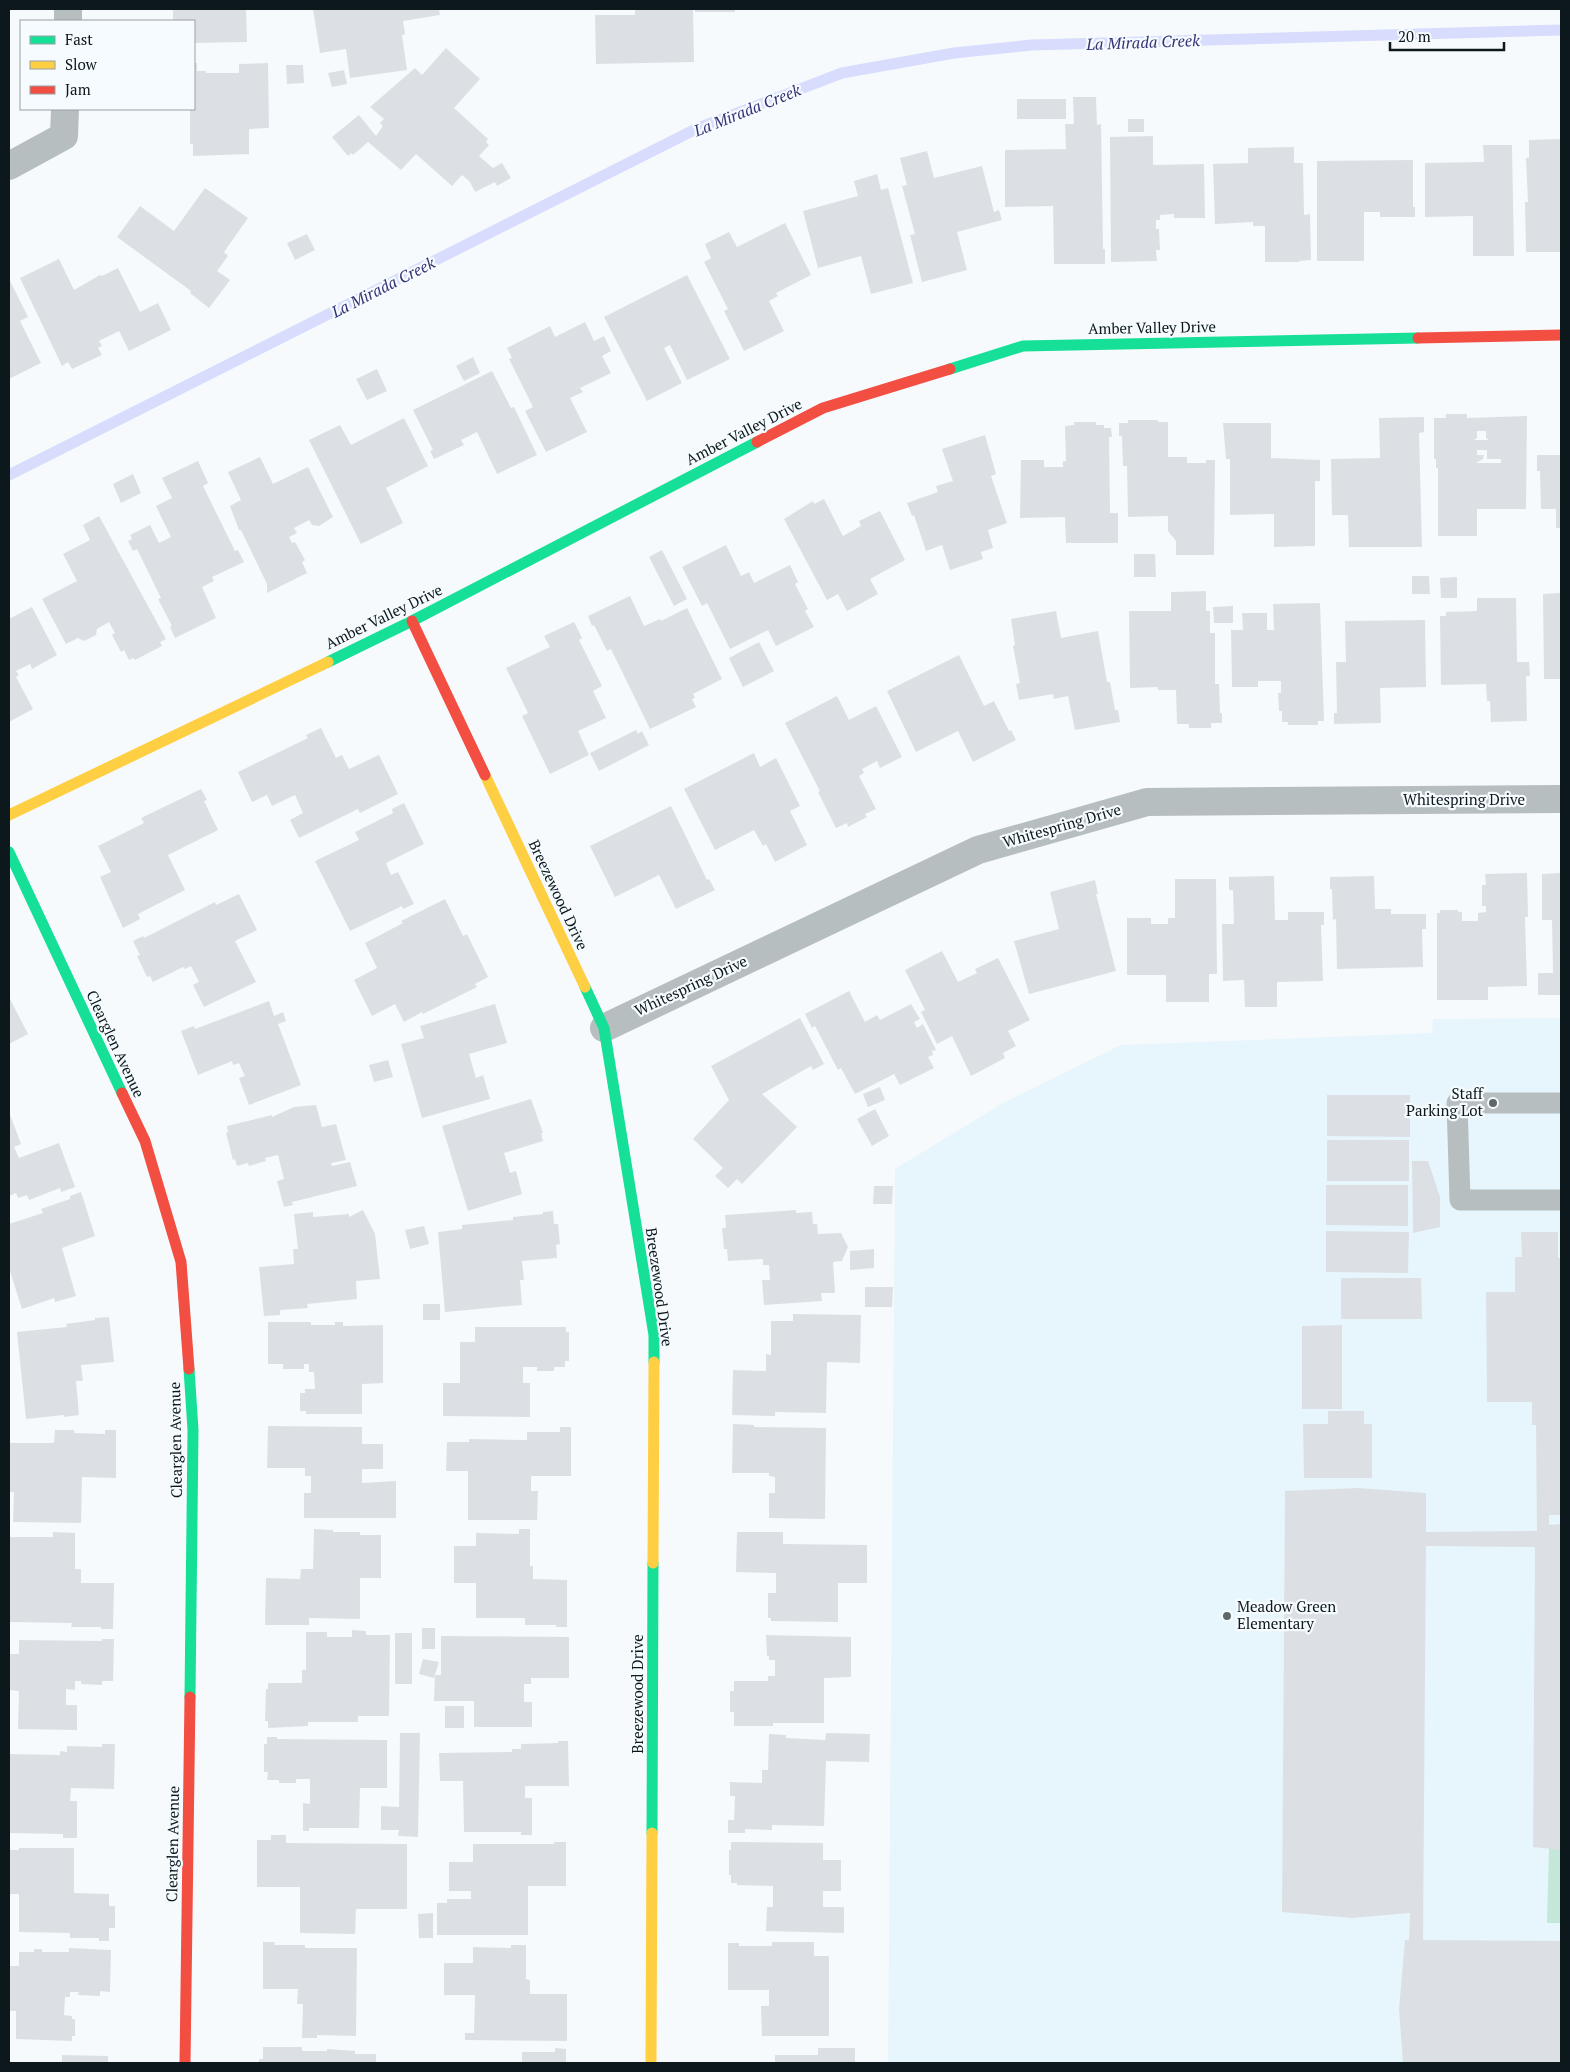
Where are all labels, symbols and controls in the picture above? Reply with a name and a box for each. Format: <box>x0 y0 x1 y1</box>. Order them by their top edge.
legend <box>20 20 195 110</box>
scale bar <box>1390 20 1504 52</box>
text: 20 m <box>1398 26 1431 46</box>
text: Fast <box>65 29 93 49</box>
water label: La Mirada Creek <box>1085 29 1200 55</box>
text: Slow <box>65 54 98 74</box>
water label: La Mirada Creek <box>689 78 804 142</box>
text: Jam <box>65 79 91 99</box>
water label: La Mirada Creek <box>327 251 439 323</box>
street label: Amber Valley Drive <box>1088 316 1216 338</box>
street label: Amber Valley Drive <box>682 393 805 469</box>
street label: Amber Valley Drive <box>322 579 445 653</box>
street label: Whitespring Drive <box>1403 789 1525 809</box>
street label: Whitespring Drive <box>1000 799 1123 851</box>
street label: Breezewood Drive <box>525 836 593 953</box>
street label: Whitespring Drive <box>631 950 750 1020</box>
street label: Clearglen Avenue <box>82 987 150 1101</box>
place label: Staff Parking Lot <box>1406 1083 1484 1120</box>
marker: Staff Parking Lot <box>1487 1097 1499 1109</box>
street label: Breezewood Drive <box>642 1226 678 1347</box>
street label: Clearglen Avenue <box>164 1382 186 1498</box>
place label: Meadow Green Elementary <box>1237 1596 1336 1633</box>
marker: Meadow Green Elementary <box>1221 1610 1233 1622</box>
street label: Breezewood Drive <box>627 1634 647 1754</box>
street label: Clearglen Avenue <box>161 1786 183 1902</box>

